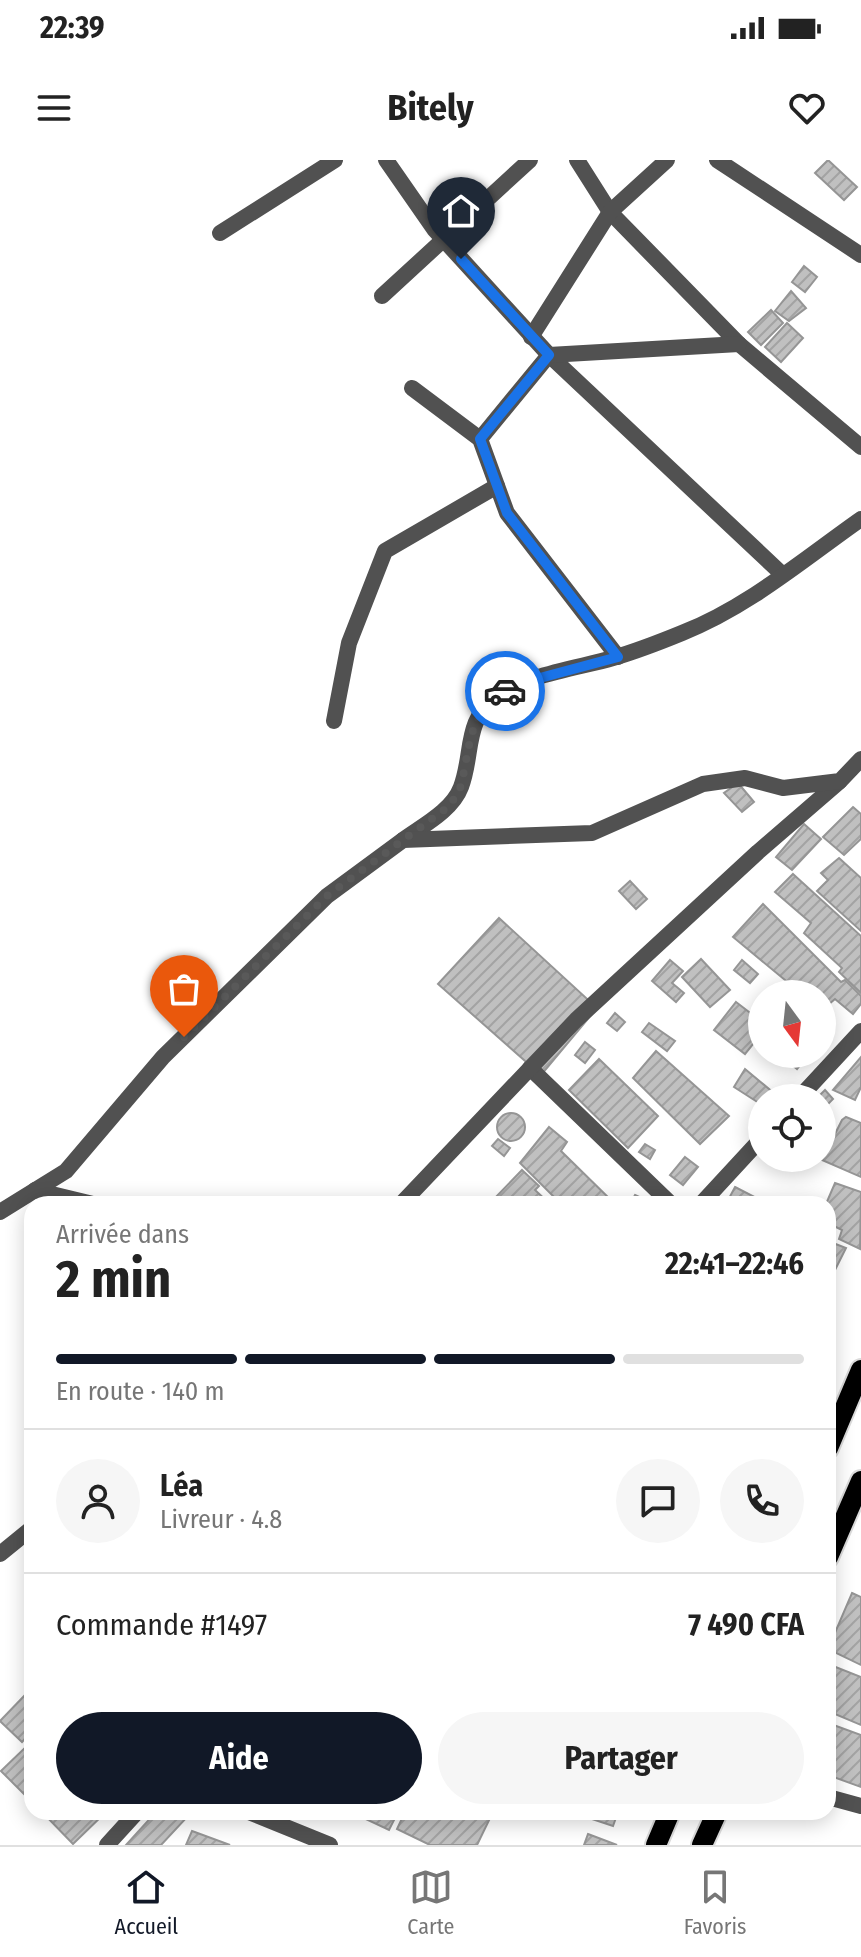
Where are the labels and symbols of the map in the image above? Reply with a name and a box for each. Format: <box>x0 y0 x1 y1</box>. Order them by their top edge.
pin <box>427 177 495 259</box>
courier <box>465 651 545 731</box>
pin <box>150 955 218 1037</box>
north arrow <box>748 980 836 1068</box>

